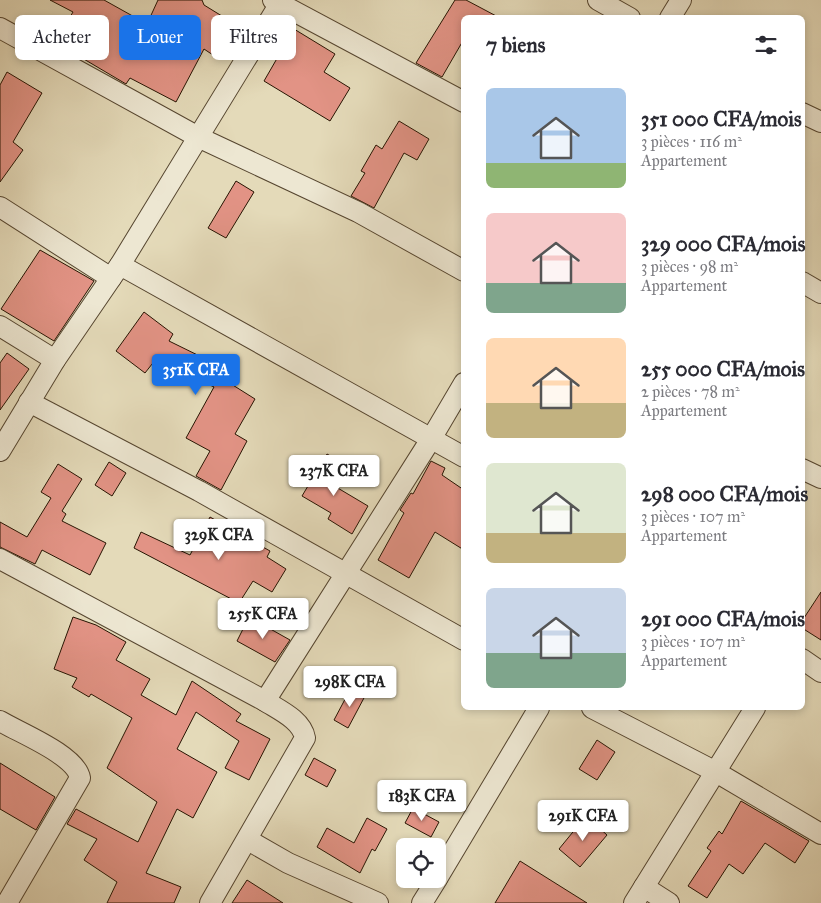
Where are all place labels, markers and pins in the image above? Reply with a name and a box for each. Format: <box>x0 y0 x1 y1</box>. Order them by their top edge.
pin: 351K CFA <box>144 354 248 396</box>
pin: 237K CFA <box>282 454 386 497</box>
pin: 329K CFA <box>167 518 271 561</box>
pin: 255K CFA <box>211 598 315 640</box>
pin: 298K CFA <box>298 666 402 708</box>
pin: 183K CFA <box>370 780 474 822</box>
pin: 291K CFA <box>531 800 635 842</box>

